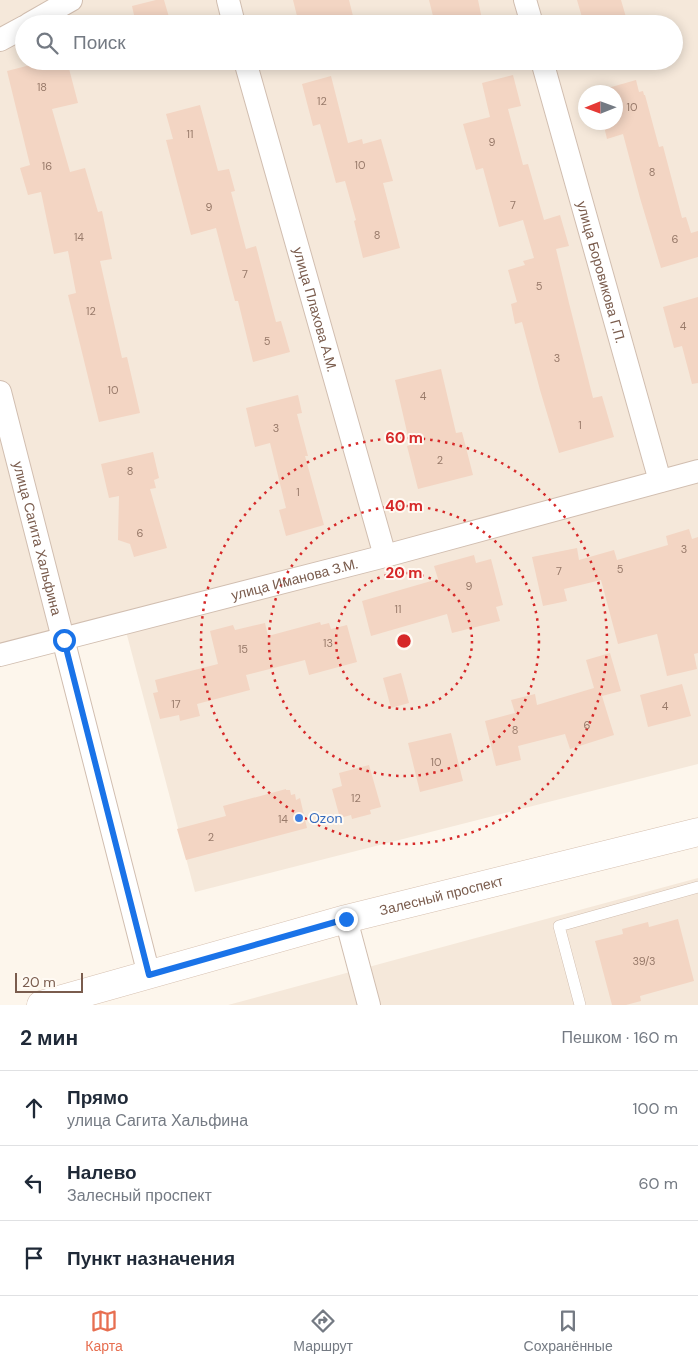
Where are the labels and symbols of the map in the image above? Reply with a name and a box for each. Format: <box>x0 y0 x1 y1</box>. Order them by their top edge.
house number: 18 <box>37 80 47 94</box>
north arrow <box>578 85 623 130</box>
house number: 12 <box>317 94 327 108</box>
house number: 10 <box>627 100 637 114</box>
house number: 11 <box>187 127 193 141</box>
house number: 9 <box>489 135 496 149</box>
house number: 10 <box>355 158 365 172</box>
house number: 16 <box>42 159 52 173</box>
house number: 8 <box>649 165 655 179</box>
house number: 7 <box>510 198 516 212</box>
street label: улица Боровикова Г.П. <box>573 199 630 345</box>
house number: 9 <box>206 200 213 214</box>
house number: 8 <box>374 228 380 242</box>
house number: 14 <box>74 230 84 244</box>
house number: 6 <box>672 232 679 246</box>
street label: улица Плахова А.М. <box>289 245 341 374</box>
house number: 7 <box>242 267 248 281</box>
house number: 5 <box>536 279 543 293</box>
house number: 12 <box>86 304 96 318</box>
house number: 4 <box>680 319 687 333</box>
house number: 5 <box>264 334 271 348</box>
house number: 3 <box>554 351 560 365</box>
house number: 10 <box>108 383 118 397</box>
house number: 4 <box>420 389 427 403</box>
house number: 1 <box>578 418 582 432</box>
house number: 3 <box>273 421 279 435</box>
text: 60 m <box>385 428 423 448</box>
house number: 2 <box>437 453 443 467</box>
street label: улица Сагита Хальфина <box>9 459 66 618</box>
house number: 8 <box>127 464 133 478</box>
house number: 1 <box>296 485 300 499</box>
text: 40 m <box>385 496 423 516</box>
house number: 6 <box>137 526 144 540</box>
house number: 3 <box>681 542 687 556</box>
street label: улица Иманова З.М. <box>229 554 360 604</box>
house number: 5 <box>617 562 624 576</box>
text: 20 m <box>386 563 422 583</box>
house number: 7 <box>556 564 562 578</box>
house number: 9 <box>466 579 473 593</box>
house number: 11 <box>395 602 401 616</box>
route start <box>53 629 76 652</box>
centre of rings <box>395 632 413 650</box>
house number: 13 <box>323 636 333 650</box>
house number: 15 <box>238 642 248 656</box>
house number: 17 <box>171 697 181 711</box>
house number: 4 <box>662 699 669 713</box>
house number: 6 <box>584 718 591 732</box>
house number: 8 <box>512 723 518 737</box>
house number: 10 <box>431 755 441 769</box>
house number: 12 <box>351 791 361 805</box>
place label: Ozon <box>309 809 343 827</box>
house number: 14 <box>278 812 288 826</box>
marker: Ozon <box>293 812 305 824</box>
house number: 2 <box>208 830 214 844</box>
street label: Залесный проспект <box>377 871 506 919</box>
route end <box>335 908 358 931</box>
house number: 39/3 <box>633 954 655 968</box>
scale bar <box>15 970 82 993</box>

